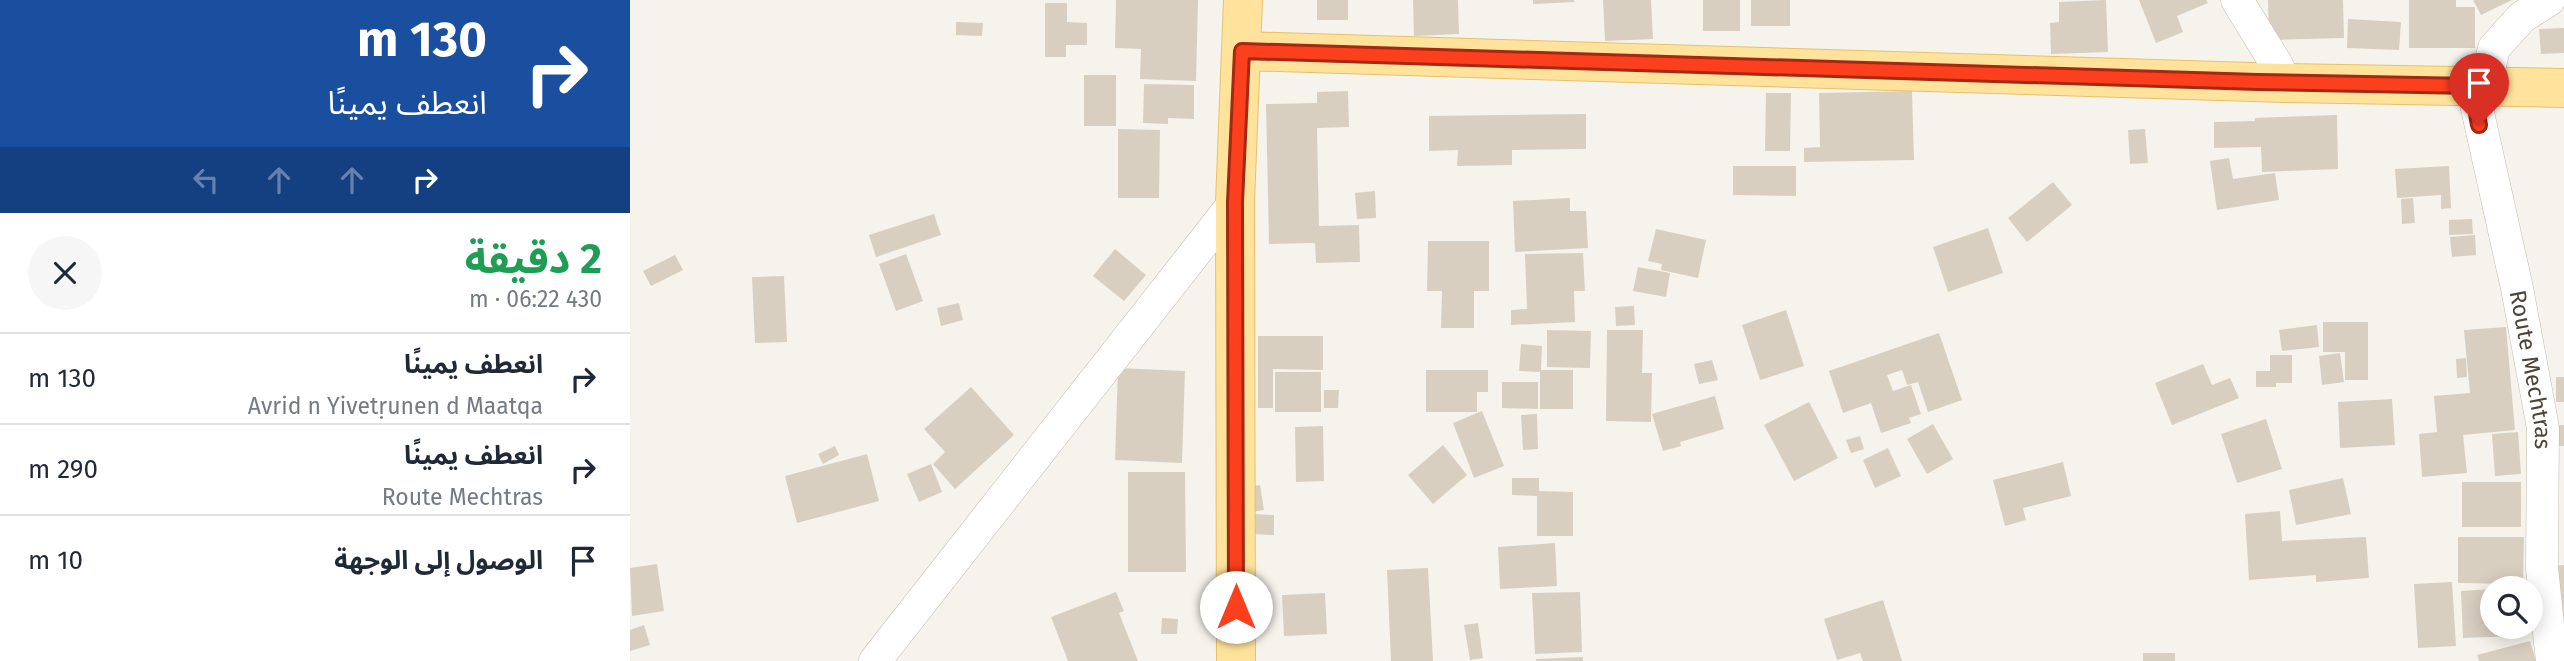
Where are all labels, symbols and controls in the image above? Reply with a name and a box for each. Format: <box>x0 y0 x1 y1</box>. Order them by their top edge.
text: 130 m <box>357 10 487 69</box>
icon: right <box>511 28 602 119</box>
pin <box>2449 53 2509 125</box>
icon: arrive <box>2460 64 2498 102</box>
text: انعطف يمينًا <box>327 84 487 122</box>
icon: left <box>187 161 225 199</box>
icon: ahead <box>260 161 298 199</box>
icon: ahead <box>333 161 371 199</box>
icon: right <box>406 161 444 199</box>
text: 2 دقيقة <box>465 234 602 284</box>
button: close <box>28 236 102 310</box>
text: 430 m · 06:22 <box>469 285 602 313</box>
street label: Route Mechtras <box>2504 288 2557 449</box>
text: انعطف يمينًا <box>404 349 543 380</box>
icon: right <box>564 360 602 398</box>
text: 130 m <box>28 363 96 394</box>
text: Avrid n Yivetṛunen d Maatqa <box>248 392 543 420</box>
text: انعطف يمينًا <box>404 440 543 471</box>
icon: right <box>564 451 602 489</box>
text: 290 m <box>28 454 98 485</box>
text: Route Mechtras <box>382 483 543 511</box>
icon: arrive <box>564 542 602 580</box>
text: 10 m <box>28 545 83 576</box>
text: الوصول إلى الوجهة <box>334 545 543 576</box>
position arrow <box>1199 570 1273 644</box>
map controls <box>2480 576 2543 639</box>
button: search <box>2480 576 2543 639</box>

